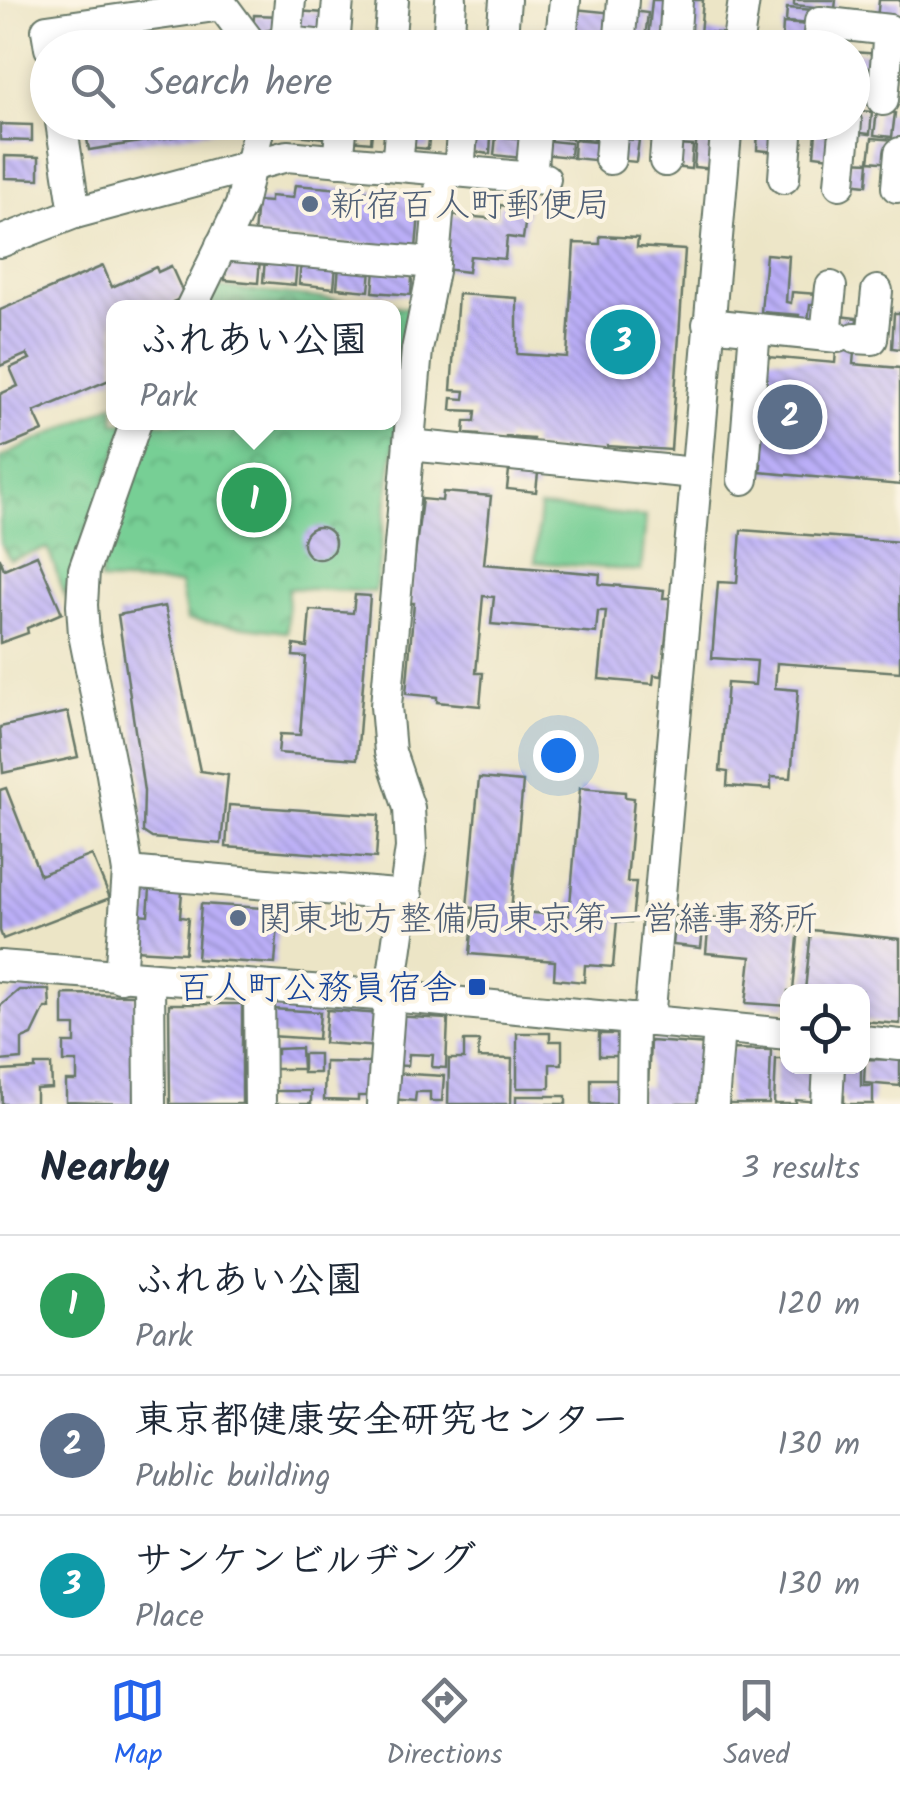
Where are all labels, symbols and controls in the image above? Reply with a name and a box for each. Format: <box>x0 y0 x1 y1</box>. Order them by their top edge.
search box <box>30 30 870 140</box>
text: Search here <box>145 55 332 115</box>
icon: search <box>65 58 120 113</box>
place label: 新宿百人町郵便局 <box>330 179 610 235</box>
marker: 新宿百人町郵便局 <box>299 193 321 215</box>
popup <box>106 300 401 430</box>
pin: 3 <box>590 304 656 380</box>
text: ふれあい公園 <box>139 312 368 372</box>
text: Park <box>139 372 197 423</box>
pin: 2 <box>758 380 822 454</box>
pin: 1 <box>222 462 286 538</box>
your location <box>533 730 584 781</box>
place label: 関東地方整備局東京第一営繕事務所 <box>258 893 818 949</box>
marker: 関東地方整備局東京第一営繕事務所 <box>227 907 249 929</box>
place label: 百人町公務員宿舎 <box>177 962 457 1018</box>
marker: 百人町公務員宿舎 <box>466 976 488 998</box>
map controls <box>780 984 870 1074</box>
button: locate <box>780 984 870 1074</box>
text: Nearby <box>40 1136 169 1203</box>
text: 3 results <box>741 1144 860 1195</box>
text: ふれあい公園 <box>135 1252 363 1312</box>
text: 1 <box>68 1280 77 1331</box>
text: 120 m <box>777 1280 860 1331</box>
text: Park <box>135 1312 193 1363</box>
text: 東京都健康安全研究センター <box>135 1392 629 1452</box>
text: 2 <box>63 1420 82 1471</box>
text: 130 m <box>777 1420 860 1471</box>
text: Public building <box>135 1452 331 1503</box>
text: サンケンビルヂング <box>135 1532 476 1592</box>
text: 3 <box>64 1560 81 1611</box>
text: 130 m <box>777 1560 860 1611</box>
text: Place <box>135 1592 204 1643</box>
tab: Map <box>110 1673 165 1778</box>
tab: Directions <box>386 1673 502 1778</box>
tab: Saved <box>723 1673 790 1778</box>

